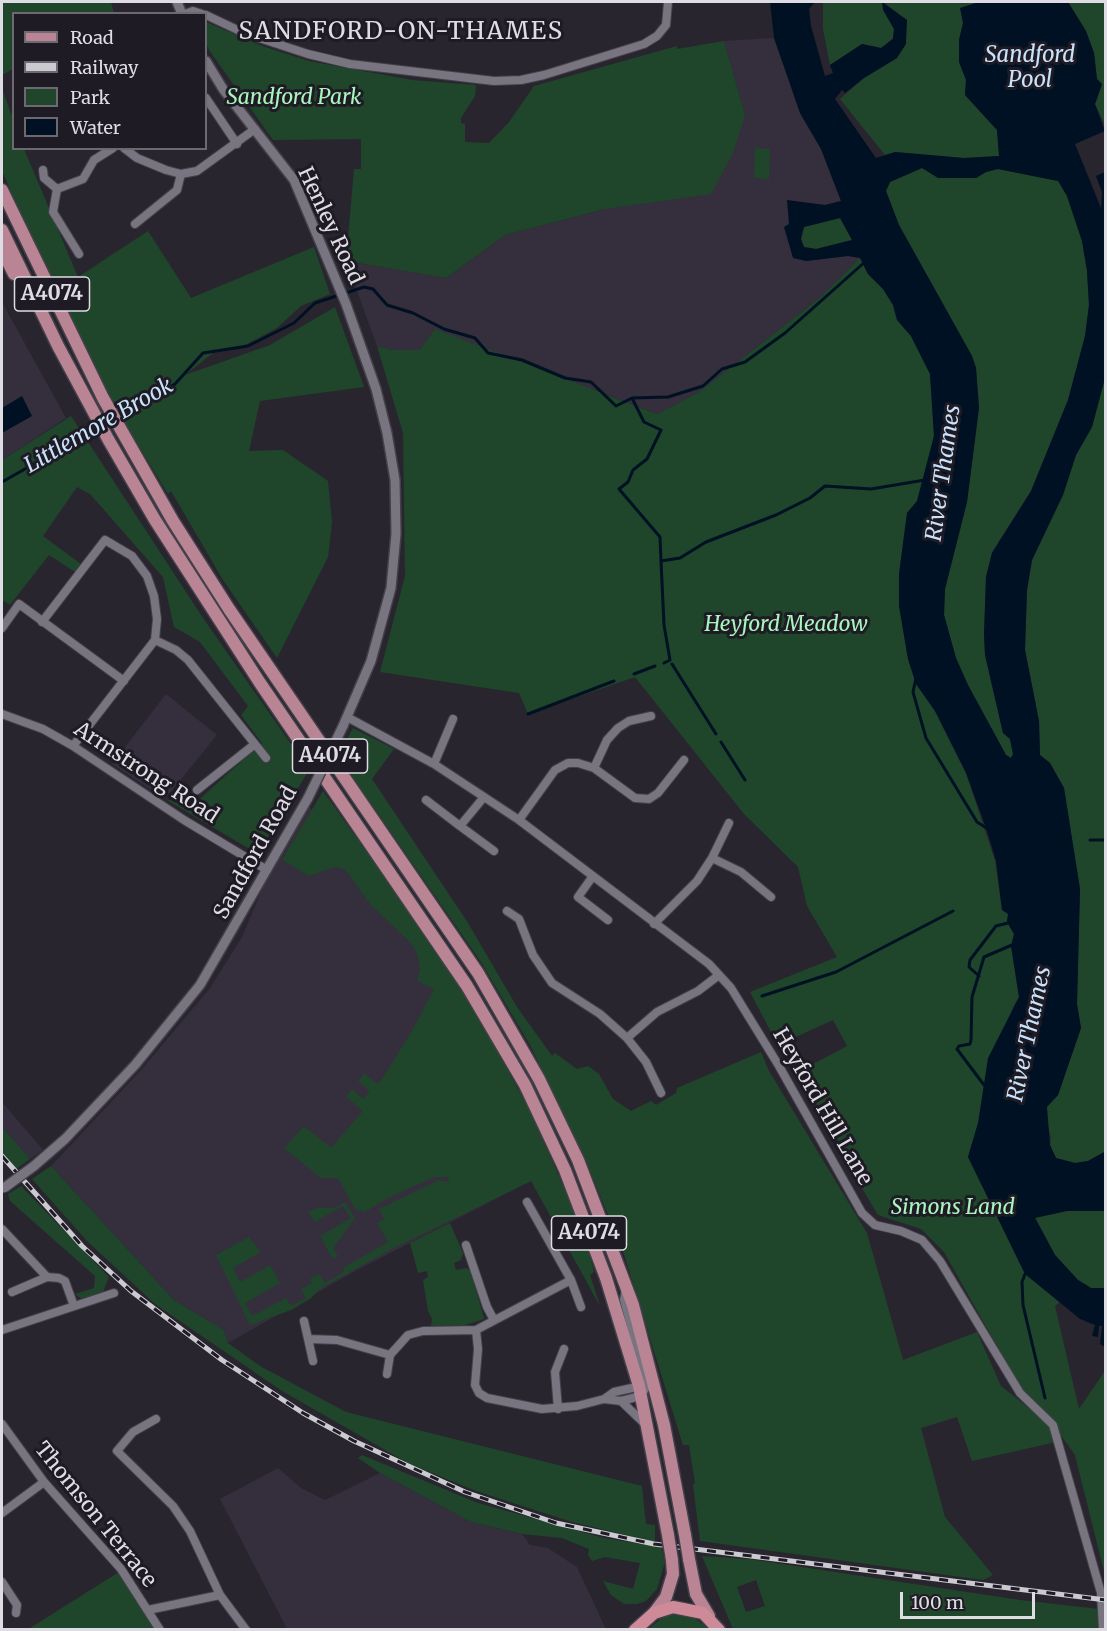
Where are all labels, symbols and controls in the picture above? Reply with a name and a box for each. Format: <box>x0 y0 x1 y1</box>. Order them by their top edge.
legend <box>12 12 207 150</box>
district label: SANDFORD-ON-THAMES <box>239 18 563 46</box>
text: Road <box>70 26 114 49</box>
water label: Sandford Pool <box>985 43 1075 94</box>
text: Railway <box>70 56 138 79</box>
park label: Sandford Park <box>226 85 362 111</box>
text: Park <box>70 86 110 109</box>
text: Water <box>70 116 121 139</box>
street label: Henley Road <box>292 163 368 289</box>
road number: A4074 <box>14 277 90 311</box>
water label: Littlemore Brook <box>20 373 178 479</box>
water label: River Thames <box>921 403 967 543</box>
park label: Heyford Meadow <box>704 612 868 638</box>
street label: Armstrong Road <box>69 717 223 829</box>
road number: A4074 <box>292 739 368 773</box>
street label: Sandford Road <box>209 782 303 924</box>
water label: River Thames <box>1003 964 1057 1104</box>
street label: Heyford Hill Lane <box>767 1024 877 1190</box>
park label: Simons Land <box>891 1195 1015 1221</box>
road number: A4074 <box>552 1216 626 1250</box>
street label: Thomson Terrace <box>29 1437 161 1593</box>
scale bar <box>903 1580 1038 1618</box>
text: 100 m <box>911 1591 964 1614</box>

